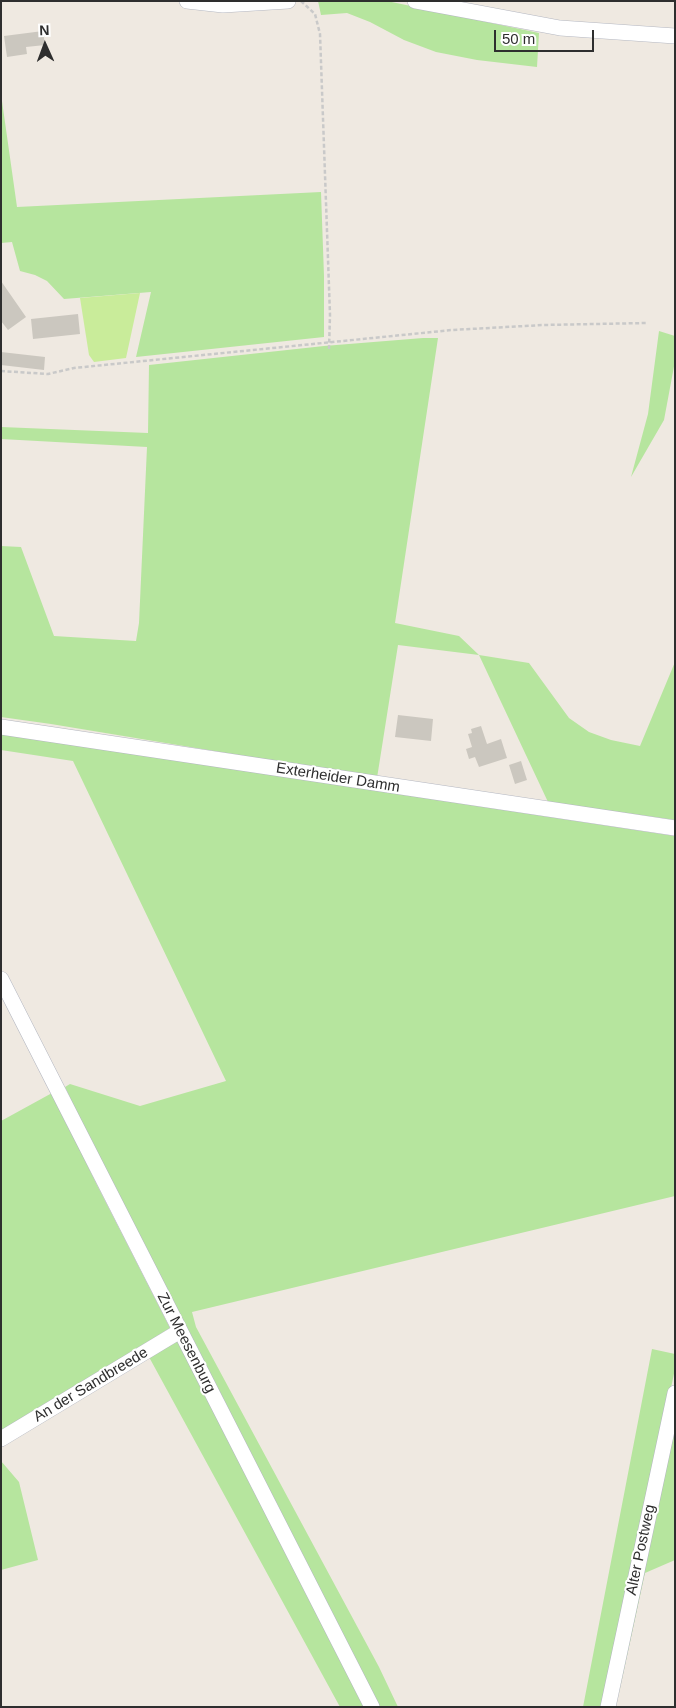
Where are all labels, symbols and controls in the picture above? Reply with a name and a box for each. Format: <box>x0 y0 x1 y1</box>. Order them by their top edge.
north arrow <box>20 20 70 70</box>
scale bar <box>496 20 596 52</box>
text: N <box>39 22 50 38</box>
text: 50 m <box>502 30 535 47</box>
street label: Exterheider Damm <box>275 759 401 797</box>
street label: Zur Meesenburg <box>153 1290 219 1396</box>
street label: An der Sandbreede <box>31 1344 151 1426</box>
street label: Alter Postweg <box>623 1503 659 1597</box>

